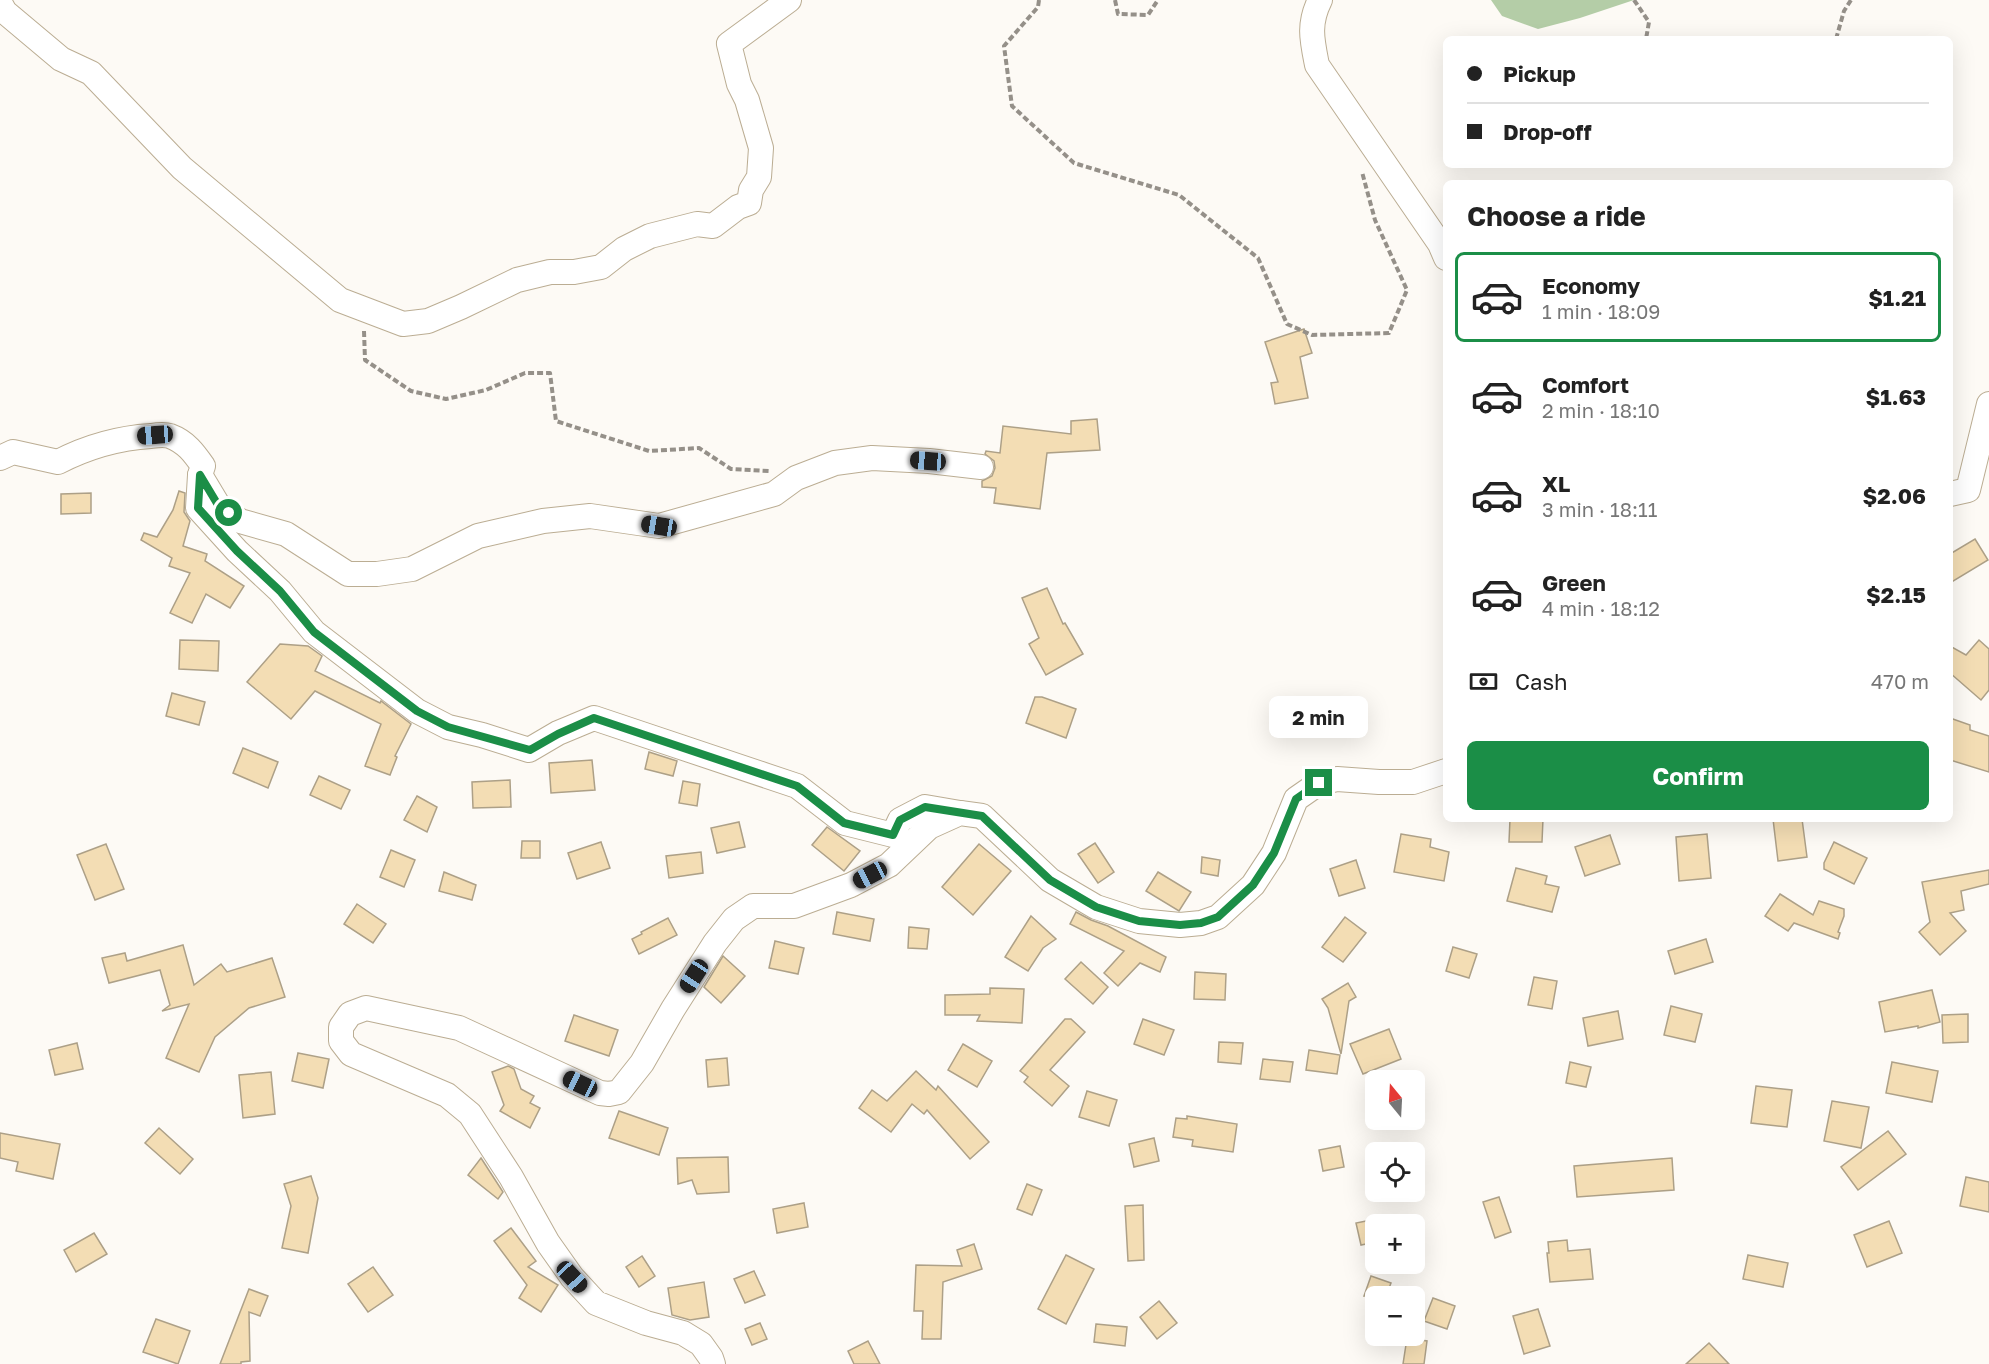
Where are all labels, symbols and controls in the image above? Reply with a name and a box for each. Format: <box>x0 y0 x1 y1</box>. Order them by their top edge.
text: Pickup <box>1503 60 1576 87</box>
text: Drop-off <box>1503 118 1592 145</box>
text: Choose a ride <box>1467 200 1646 232</box>
icon: car <box>1470 270 1524 324</box>
text: Economy <box>1542 272 1640 299</box>
text: $1.21 <box>1868 284 1926 311</box>
text: 1 min · 18:09 <box>1542 299 1660 323</box>
icon: car <box>1470 369 1524 423</box>
text: Comfort <box>1542 371 1629 398</box>
text: $1.63 <box>1865 383 1926 410</box>
text: 2 min · 18:10 <box>1542 398 1660 422</box>
car <box>136 425 174 445</box>
car <box>909 451 947 471</box>
icon: car <box>1470 468 1524 522</box>
text: XL <box>1542 470 1570 497</box>
text: $2.06 <box>1863 482 1926 509</box>
text: 3 min · 18:11 <box>1542 497 1657 521</box>
route start <box>215 499 242 526</box>
car <box>640 514 678 538</box>
icon: car <box>1470 567 1524 621</box>
text: Green <box>1542 569 1606 596</box>
text: $2.15 <box>1866 581 1926 608</box>
text: 4 min · 18:12 <box>1542 596 1660 620</box>
icon: cash <box>1467 665 1500 698</box>
text: Cash <box>1515 668 1568 695</box>
text: 470 m <box>1871 669 1929 693</box>
callout: 2 min <box>1270 696 1368 738</box>
text: 2 min <box>1292 705 1345 729</box>
button: Confirm <box>1467 741 1929 810</box>
route end <box>1305 769 1332 796</box>
car <box>850 859 890 891</box>
car <box>677 956 711 996</box>
car <box>560 1068 600 1100</box>
north arrow <box>1365 1070 1425 1130</box>
map controls <box>1365 1070 1425 1346</box>
button: locate <box>1365 1142 1425 1202</box>
button: + <box>1365 1214 1425 1274</box>
car <box>553 1258 591 1296</box>
button: − <box>1365 1286 1425 1346</box>

